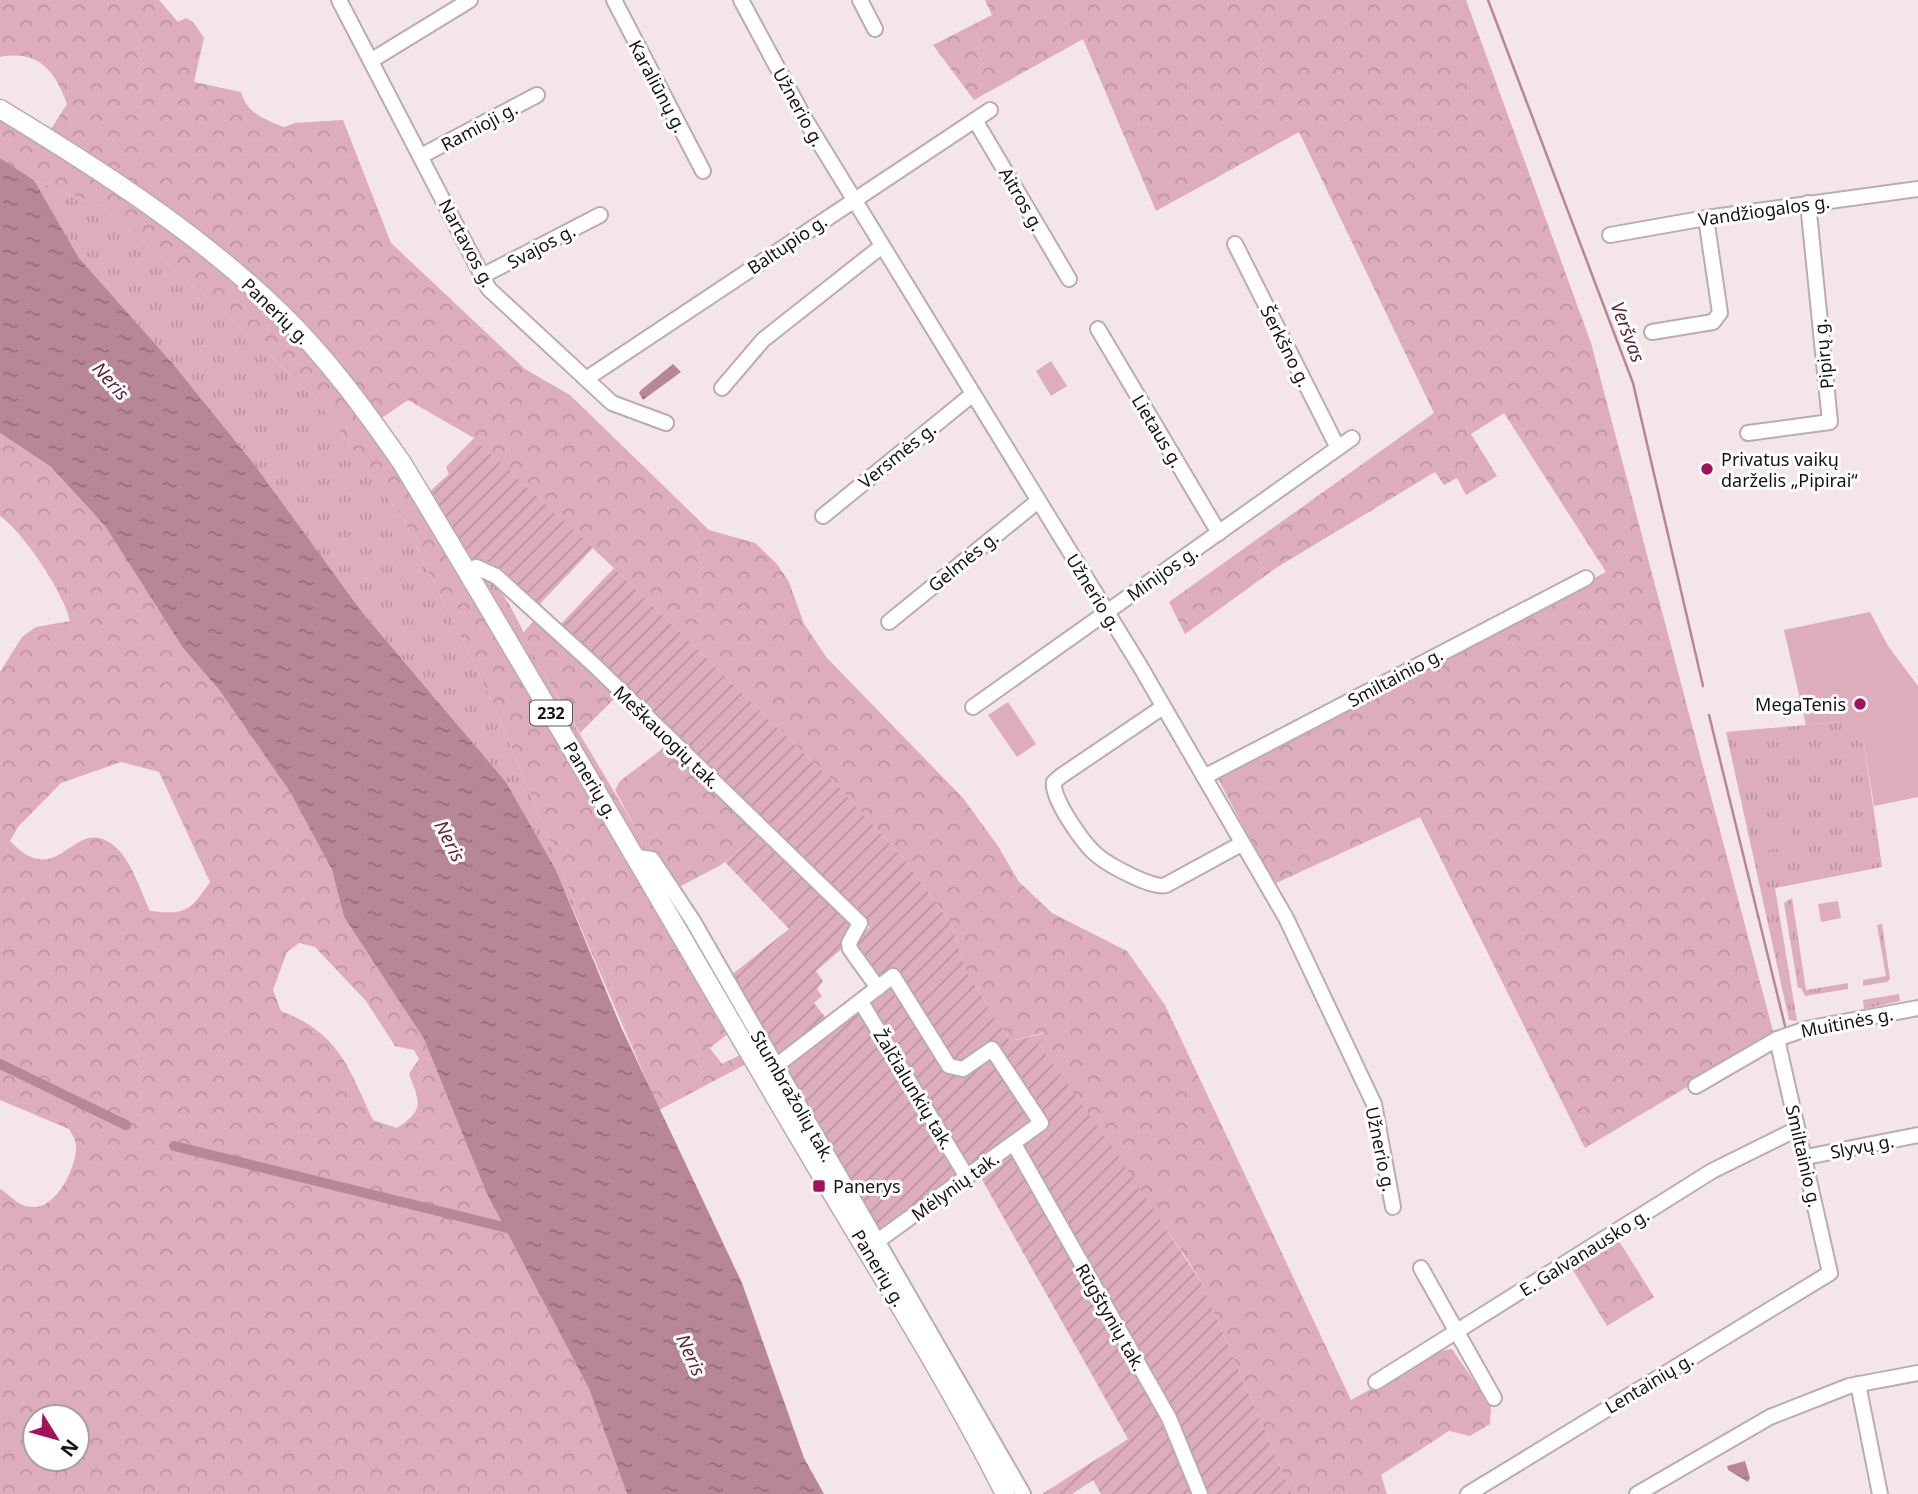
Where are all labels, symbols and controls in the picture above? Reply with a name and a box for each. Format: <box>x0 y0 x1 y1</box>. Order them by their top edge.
street label: Karaliūnų g. <box>624 35 692 137</box>
street label: Užnerio g. <box>768 63 830 151</box>
street label: Ramioji g. <box>436 96 522 156</box>
street label: Aitros g. <box>994 163 1050 235</box>
street label: Vandžiogalos g. <box>1697 189 1831 231</box>
street label: Nartavos g. <box>434 195 500 291</box>
street label: Baltupio g. <box>742 209 832 279</box>
street label: Svajos g. <box>503 218 579 274</box>
street label: Panerių g. <box>237 272 315 350</box>
water label: Veršvas <box>1605 298 1651 366</box>
street label: Šerkšno g. <box>1255 301 1317 391</box>
street label: Pipirų g. <box>1807 318 1839 390</box>
water label: Neris <box>87 356 135 406</box>
street label: Lietaus g. <box>1127 390 1189 472</box>
street label: Versmės g. <box>853 416 941 494</box>
place label: Privatus vaikų darželis „Pipirai“ <box>1721 447 1858 492</box>
marker: Privatus vaikų darželis „Pipirai“ <box>1699 461 1715 477</box>
street label: Gelmės g. <box>923 525 1003 597</box>
street label: Minijos g. <box>1122 540 1202 606</box>
street label: Užnerio g. <box>1061 549 1127 635</box>
street label: Smiltainio g. <box>1343 642 1447 712</box>
street label: Meškauogių tak. <box>609 680 725 794</box>
place label: MegaTenis <box>1755 692 1846 716</box>
marker: MegaTenis <box>1852 696 1868 712</box>
road number: 232 <box>530 700 572 726</box>
street label: Panerių g. <box>559 737 623 823</box>
water label: Neris <box>429 816 471 866</box>
street label: Muitinės g. <box>1799 1001 1895 1043</box>
street label: Žalčialunkių tak. <box>869 1024 959 1154</box>
street label: Stumbražolių tak. <box>746 1026 840 1166</box>
street label: Smiltainio g. <box>1781 1102 1827 1210</box>
street label: Užnerio g. <box>1360 1104 1402 1194</box>
street label: Slyvų g. <box>1828 1128 1896 1164</box>
street label: Mėlynių tak. <box>906 1146 1004 1226</box>
place label: Panerys <box>833 1174 901 1198</box>
marker: Panerys <box>811 1178 827 1194</box>
street label: E. Galvanausko g. <box>1515 1202 1653 1302</box>
street label: Panerių g. <box>847 1225 911 1311</box>
street label: Rūgštynių tak. <box>1071 1259 1151 1375</box>
water label: Neris <box>670 1330 712 1380</box>
street label: Lentainių g. <box>1600 1347 1698 1419</box>
north arrow <box>21 1403 91 1473</box>
text: N <box>55 1434 85 1462</box>

